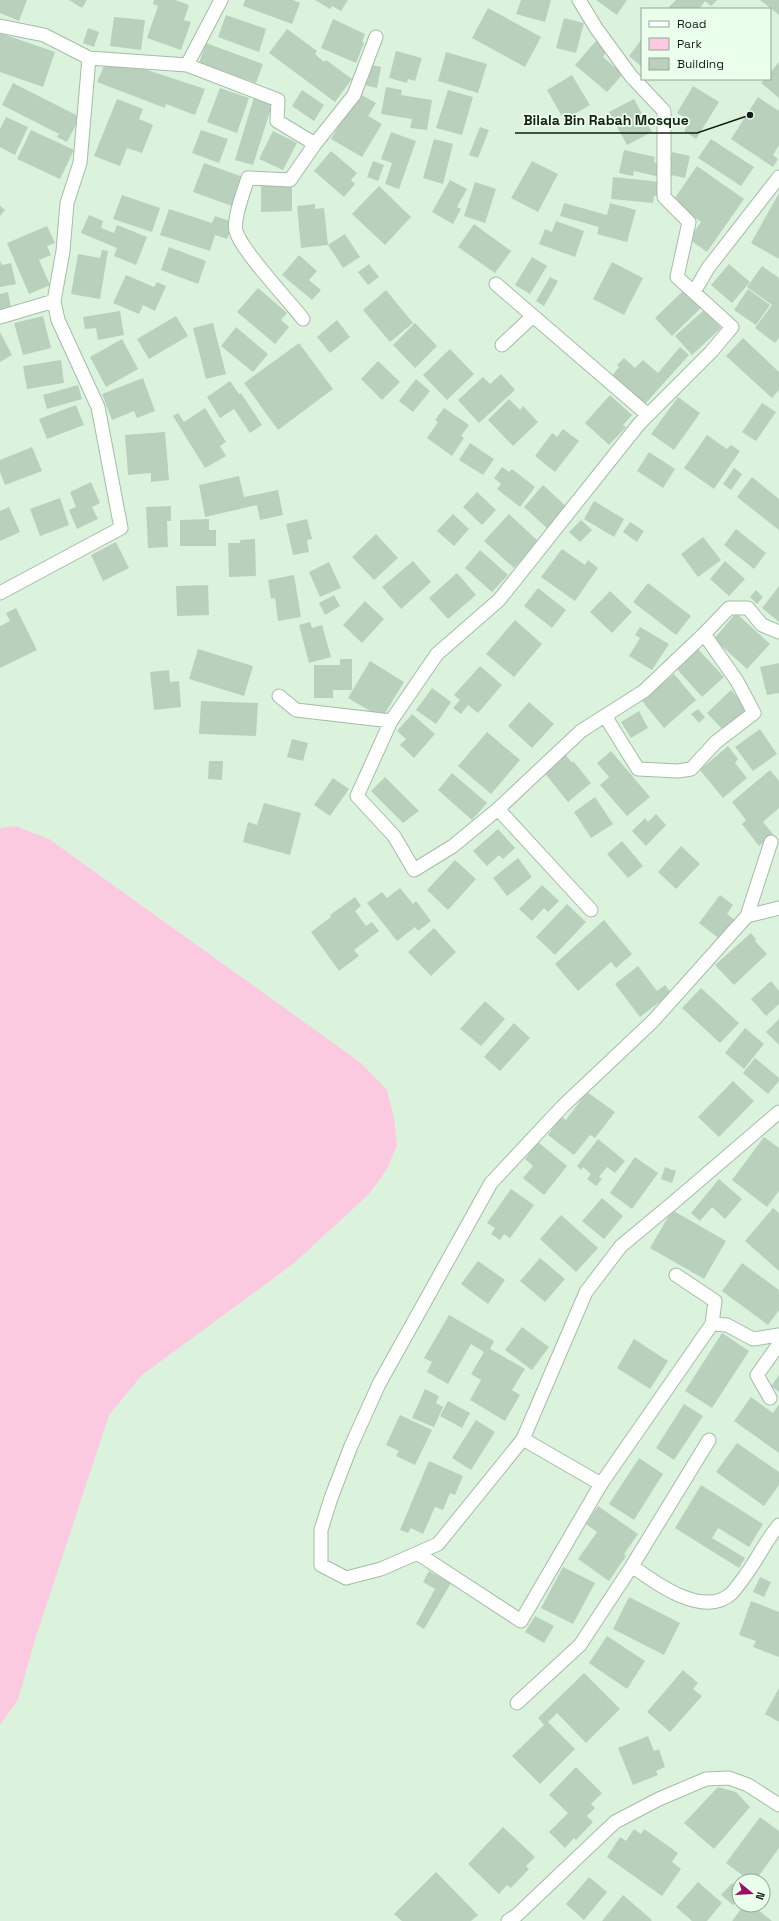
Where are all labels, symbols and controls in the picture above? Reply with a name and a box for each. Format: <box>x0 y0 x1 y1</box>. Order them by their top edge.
legend <box>641 8 771 80</box>
text: Road <box>677 16 706 32</box>
text: Park <box>677 36 702 52</box>
text: Building <box>677 56 724 72</box>
callout: Bilala Bin Rabah Mosque <box>515 107 697 133</box>
text: Bilala Bin Rabah Mosque <box>523 111 689 129</box>
north arrow <box>731 1873 771 1913</box>
text: N <box>753 1890 768 1902</box>

